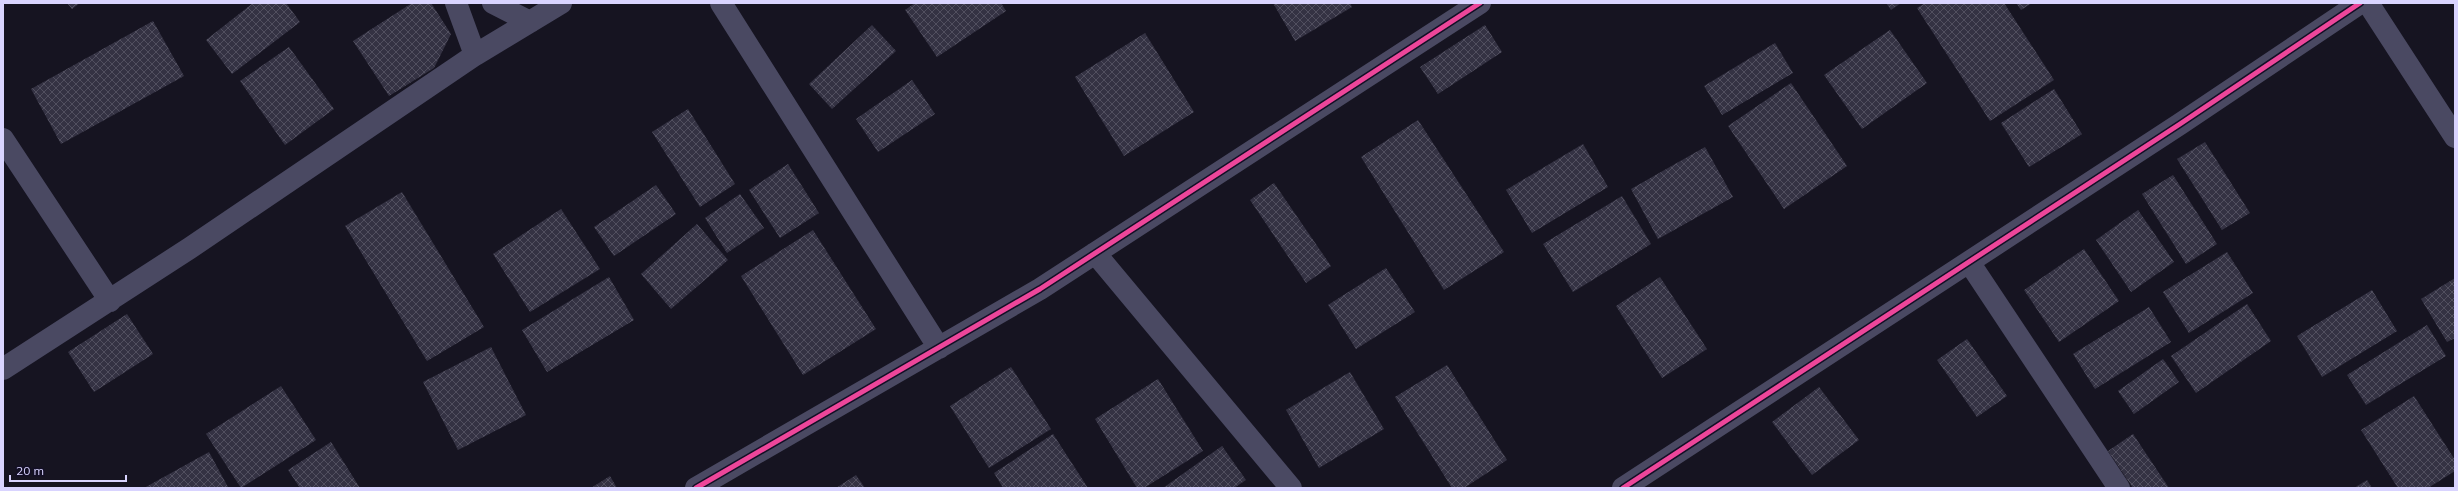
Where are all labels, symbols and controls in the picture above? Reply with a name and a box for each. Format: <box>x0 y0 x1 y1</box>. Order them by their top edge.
scale bar <box>10 457 126 483</box>
text: 20 m <box>16 463 44 478</box>

